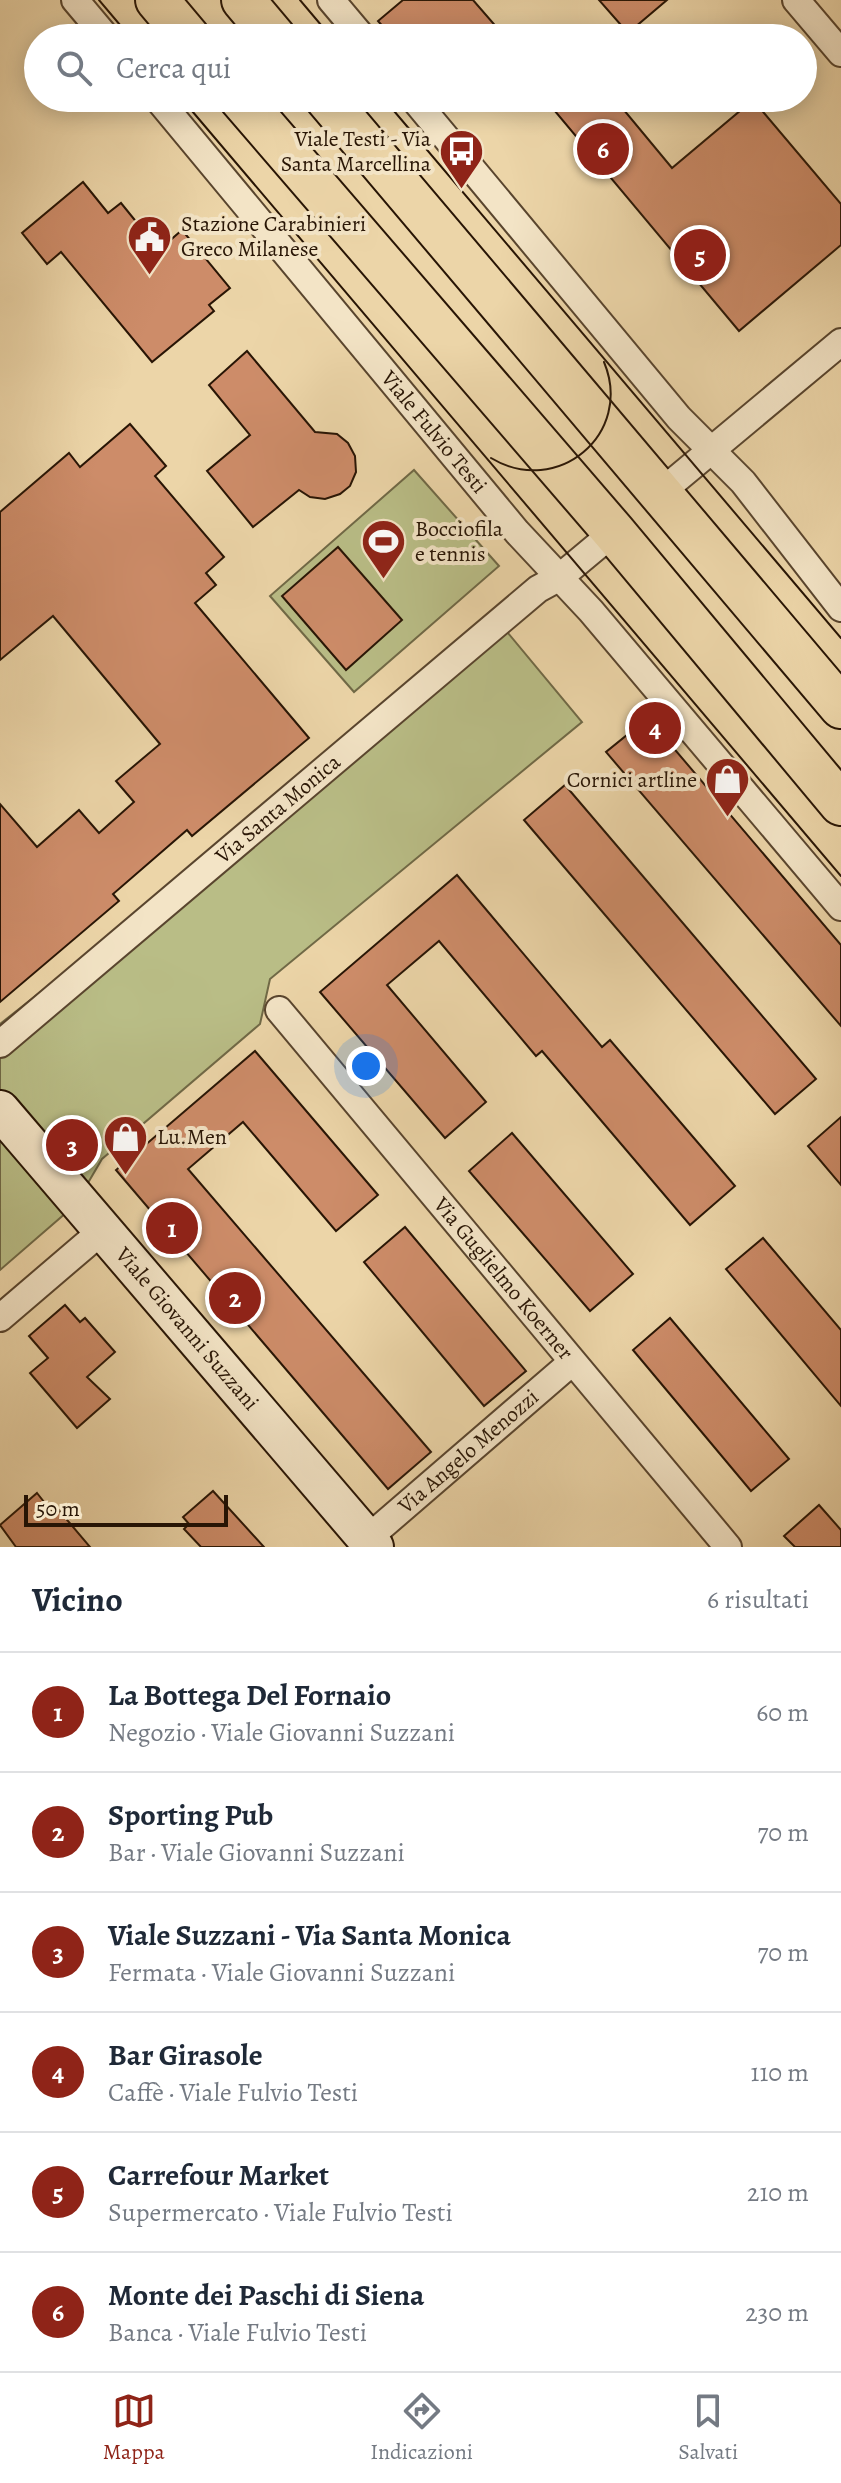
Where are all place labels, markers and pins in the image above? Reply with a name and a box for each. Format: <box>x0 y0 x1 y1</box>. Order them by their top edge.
pin: 6 <box>577 119 629 179</box>
place label: Viale Testi - Via Santa Marcellina <box>281 124 432 179</box>
bus stop icon: Viale Testi - Via Santa Marcellina <box>438 128 486 191</box>
place label: Stazione Carabinieri Greco Milanese <box>181 209 366 264</box>
public building icon: Stazione Carabinieri Greco Milanese <box>126 213 174 276</box>
pin: 5 <box>674 225 726 285</box>
place label: Bocciofila e tennis <box>415 514 504 569</box>
sports icon: Bocciofila e tennis <box>360 518 408 581</box>
pin: 4 <box>629 698 681 758</box>
shop icon: Cornici artline <box>704 756 752 819</box>
place label: Cornici artline <box>567 765 697 795</box>
shop icon: Lu.Men <box>102 1113 150 1176</box>
pin: 3 <box>46 1115 98 1175</box>
place label: Lu.Men <box>157 1122 227 1152</box>
pin: 1 <box>146 1198 198 1258</box>
pin: 2 <box>209 1268 261 1328</box>

